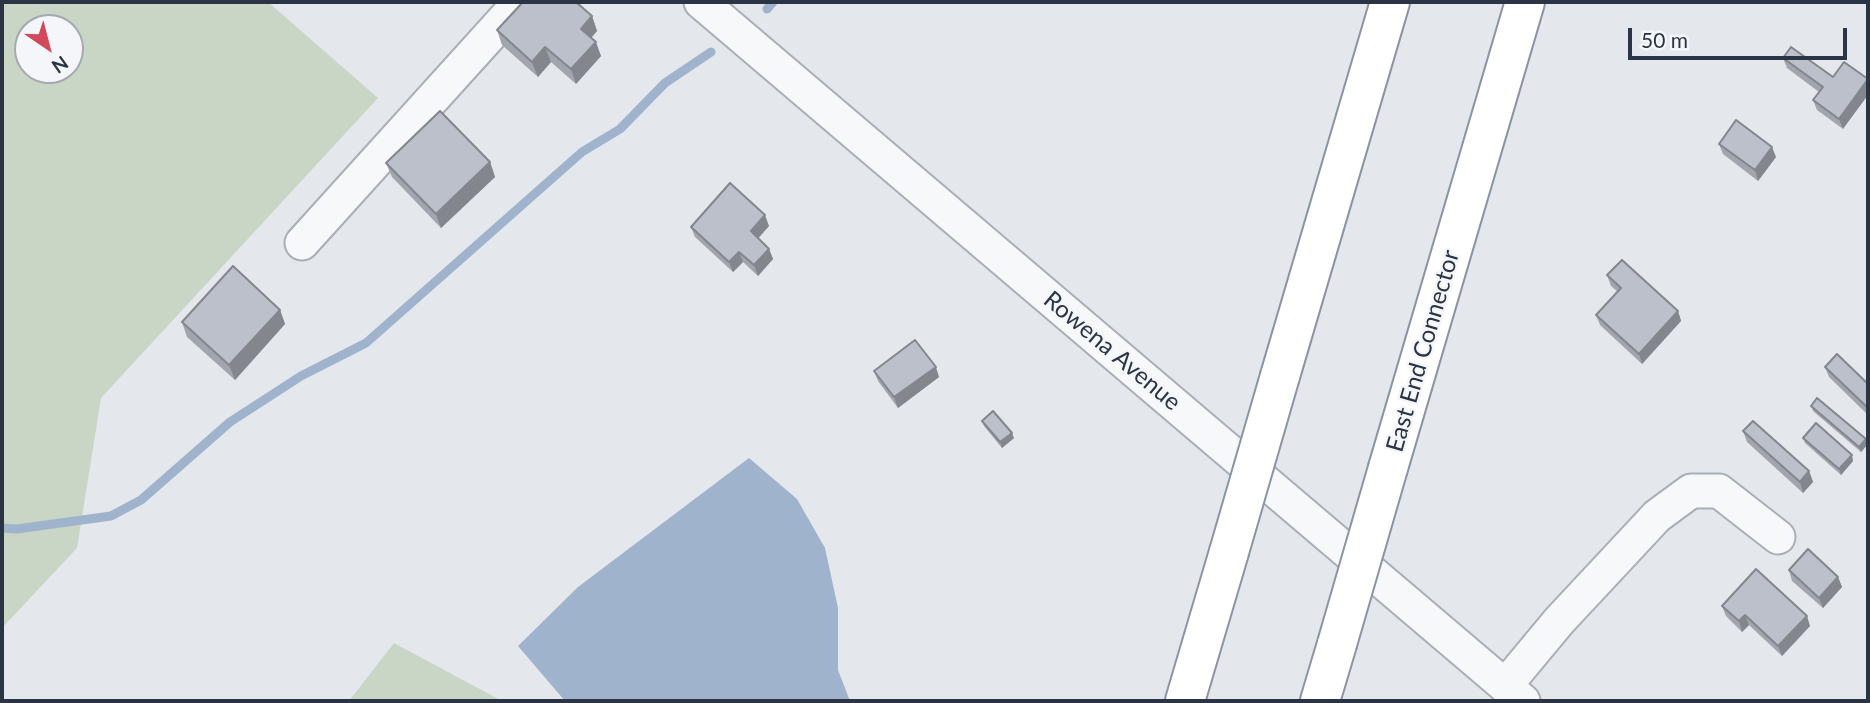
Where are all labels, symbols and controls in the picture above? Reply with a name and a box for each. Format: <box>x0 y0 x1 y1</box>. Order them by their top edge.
north arrow <box>14 14 84 84</box>
scale bar <box>1632 14 1851 58</box>
text: 50 m <box>1641 27 1688 52</box>
text: N <box>48 51 73 79</box>
street label: East End Connector <box>1380 247 1466 455</box>
street label: Rowena Avenue <box>1038 285 1186 417</box>

